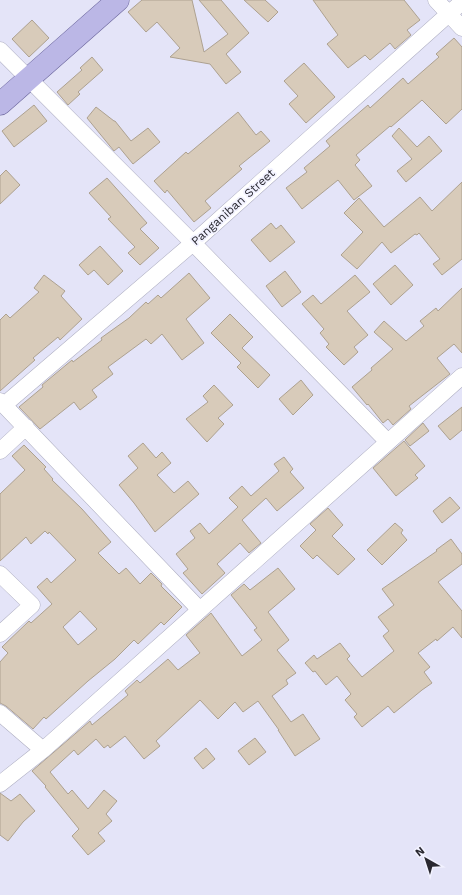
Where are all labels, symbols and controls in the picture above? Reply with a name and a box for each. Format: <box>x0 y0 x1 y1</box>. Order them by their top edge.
street label: Panganiban Street <box>188 166 278 248</box>
north arrow <box>406 839 446 879</box>
text: N <box>413 844 427 859</box>

